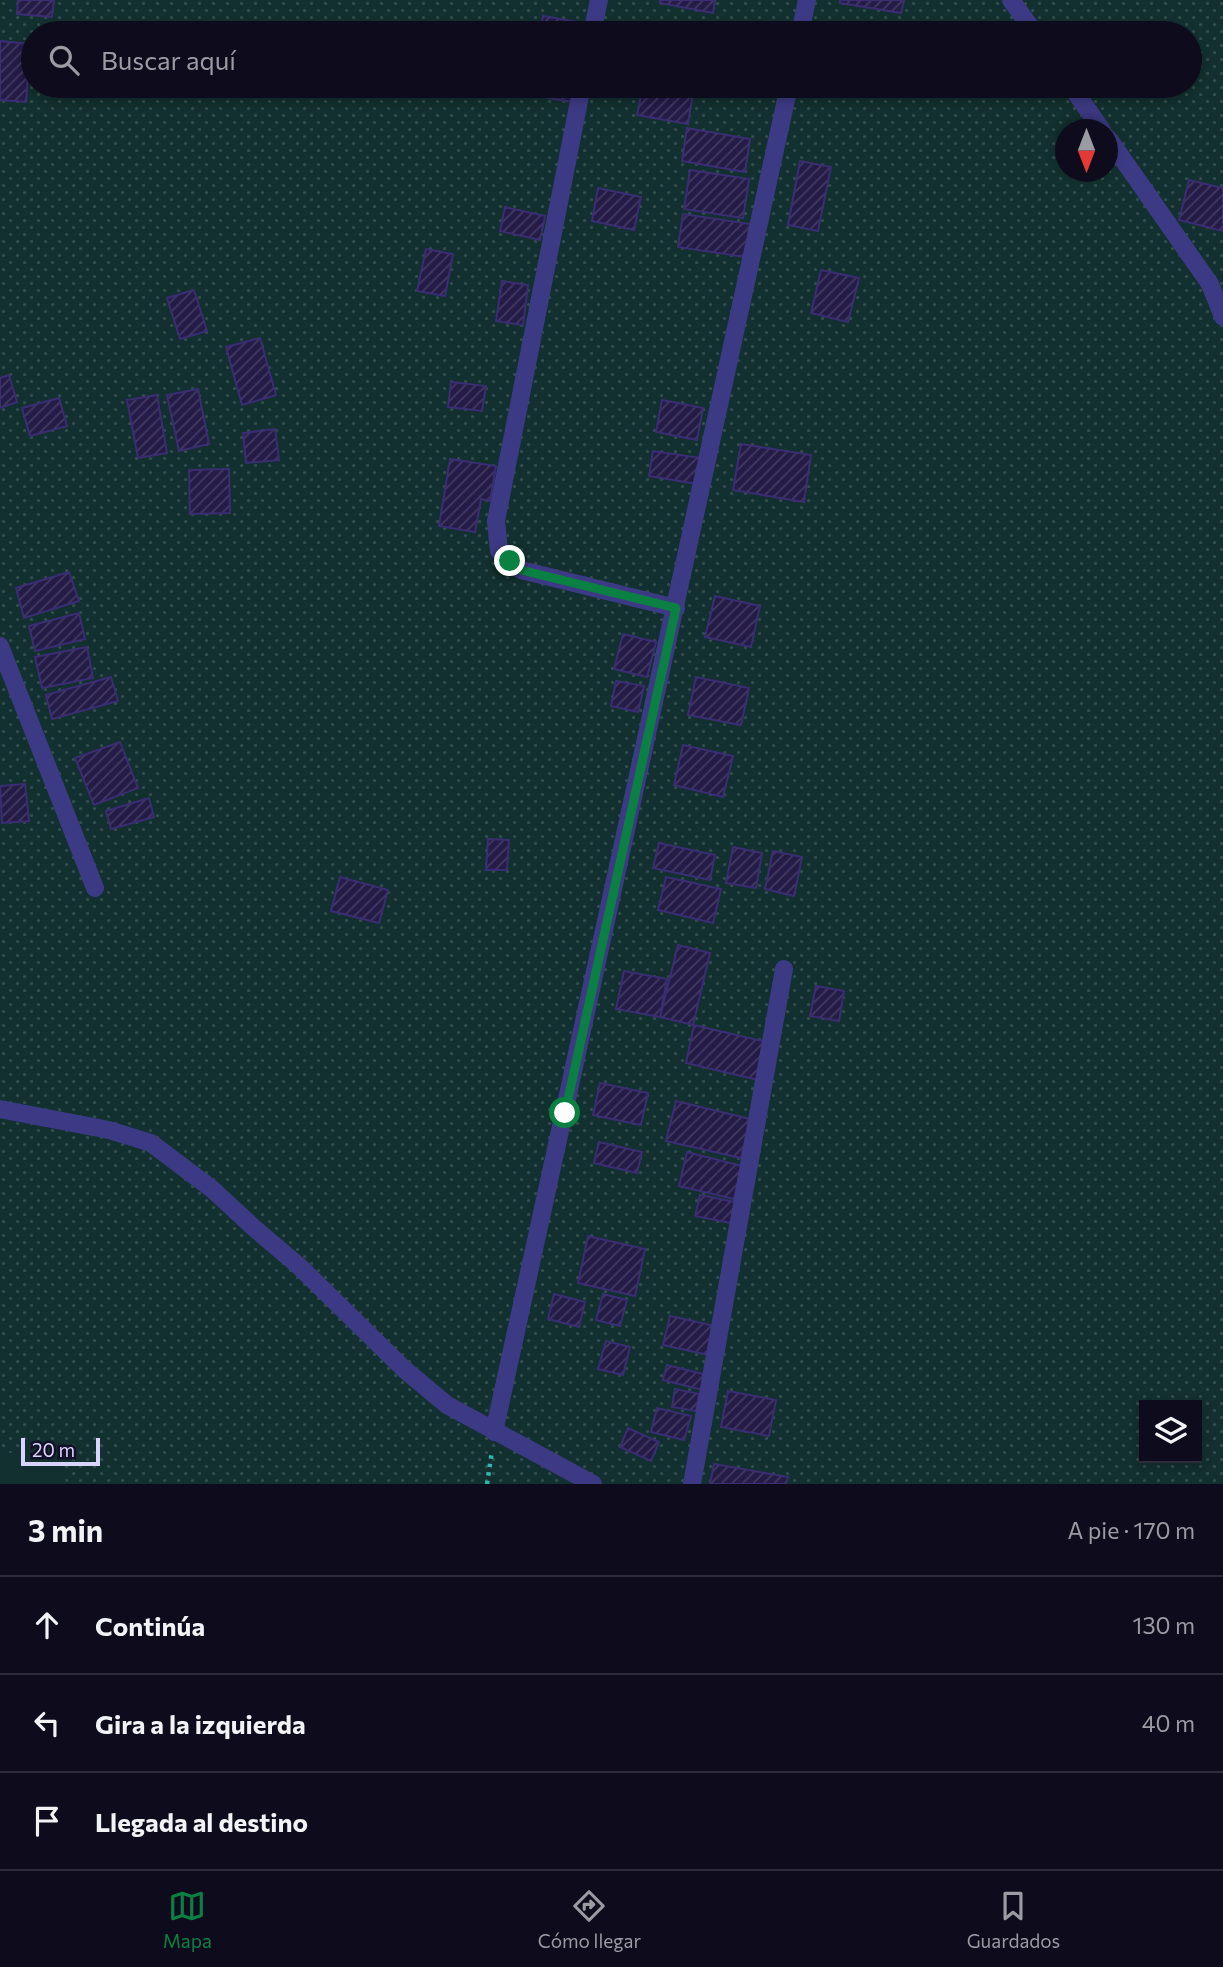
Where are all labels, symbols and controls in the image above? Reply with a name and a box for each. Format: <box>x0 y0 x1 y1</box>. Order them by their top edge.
search box <box>21 21 1202 98</box>
icon: search <box>45 41 83 79</box>
text: Buscar aquí <box>101 44 236 75</box>
north arrow <box>1055 119 1118 182</box>
route end <box>494 545 525 576</box>
route start <box>549 1097 580 1128</box>
map controls <box>1139 1400 1202 1463</box>
button: layers <box>1139 1400 1202 1463</box>
scale bar <box>21 1435 100 1467</box>
text: 20 m <box>32 1438 75 1461</box>
text: 3 min <box>28 1511 103 1548</box>
text: A pie · 170 m <box>1067 1516 1195 1544</box>
icon: ahead <box>28 1606 66 1644</box>
text: Continúa <box>95 1610 205 1641</box>
text: 130 m <box>1133 1611 1195 1639</box>
icon: left <box>28 1704 66 1742</box>
text: Gira a la izquierda <box>95 1708 306 1739</box>
text: 40 m <box>1142 1709 1195 1737</box>
icon: arrive <box>28 1802 66 1840</box>
text: Llegada al destino <box>95 1806 308 1837</box>
tab: Mapa <box>163 1887 212 1952</box>
tab: Cómo llegar <box>538 1887 641 1952</box>
tab: Guardados <box>967 1887 1060 1952</box>

